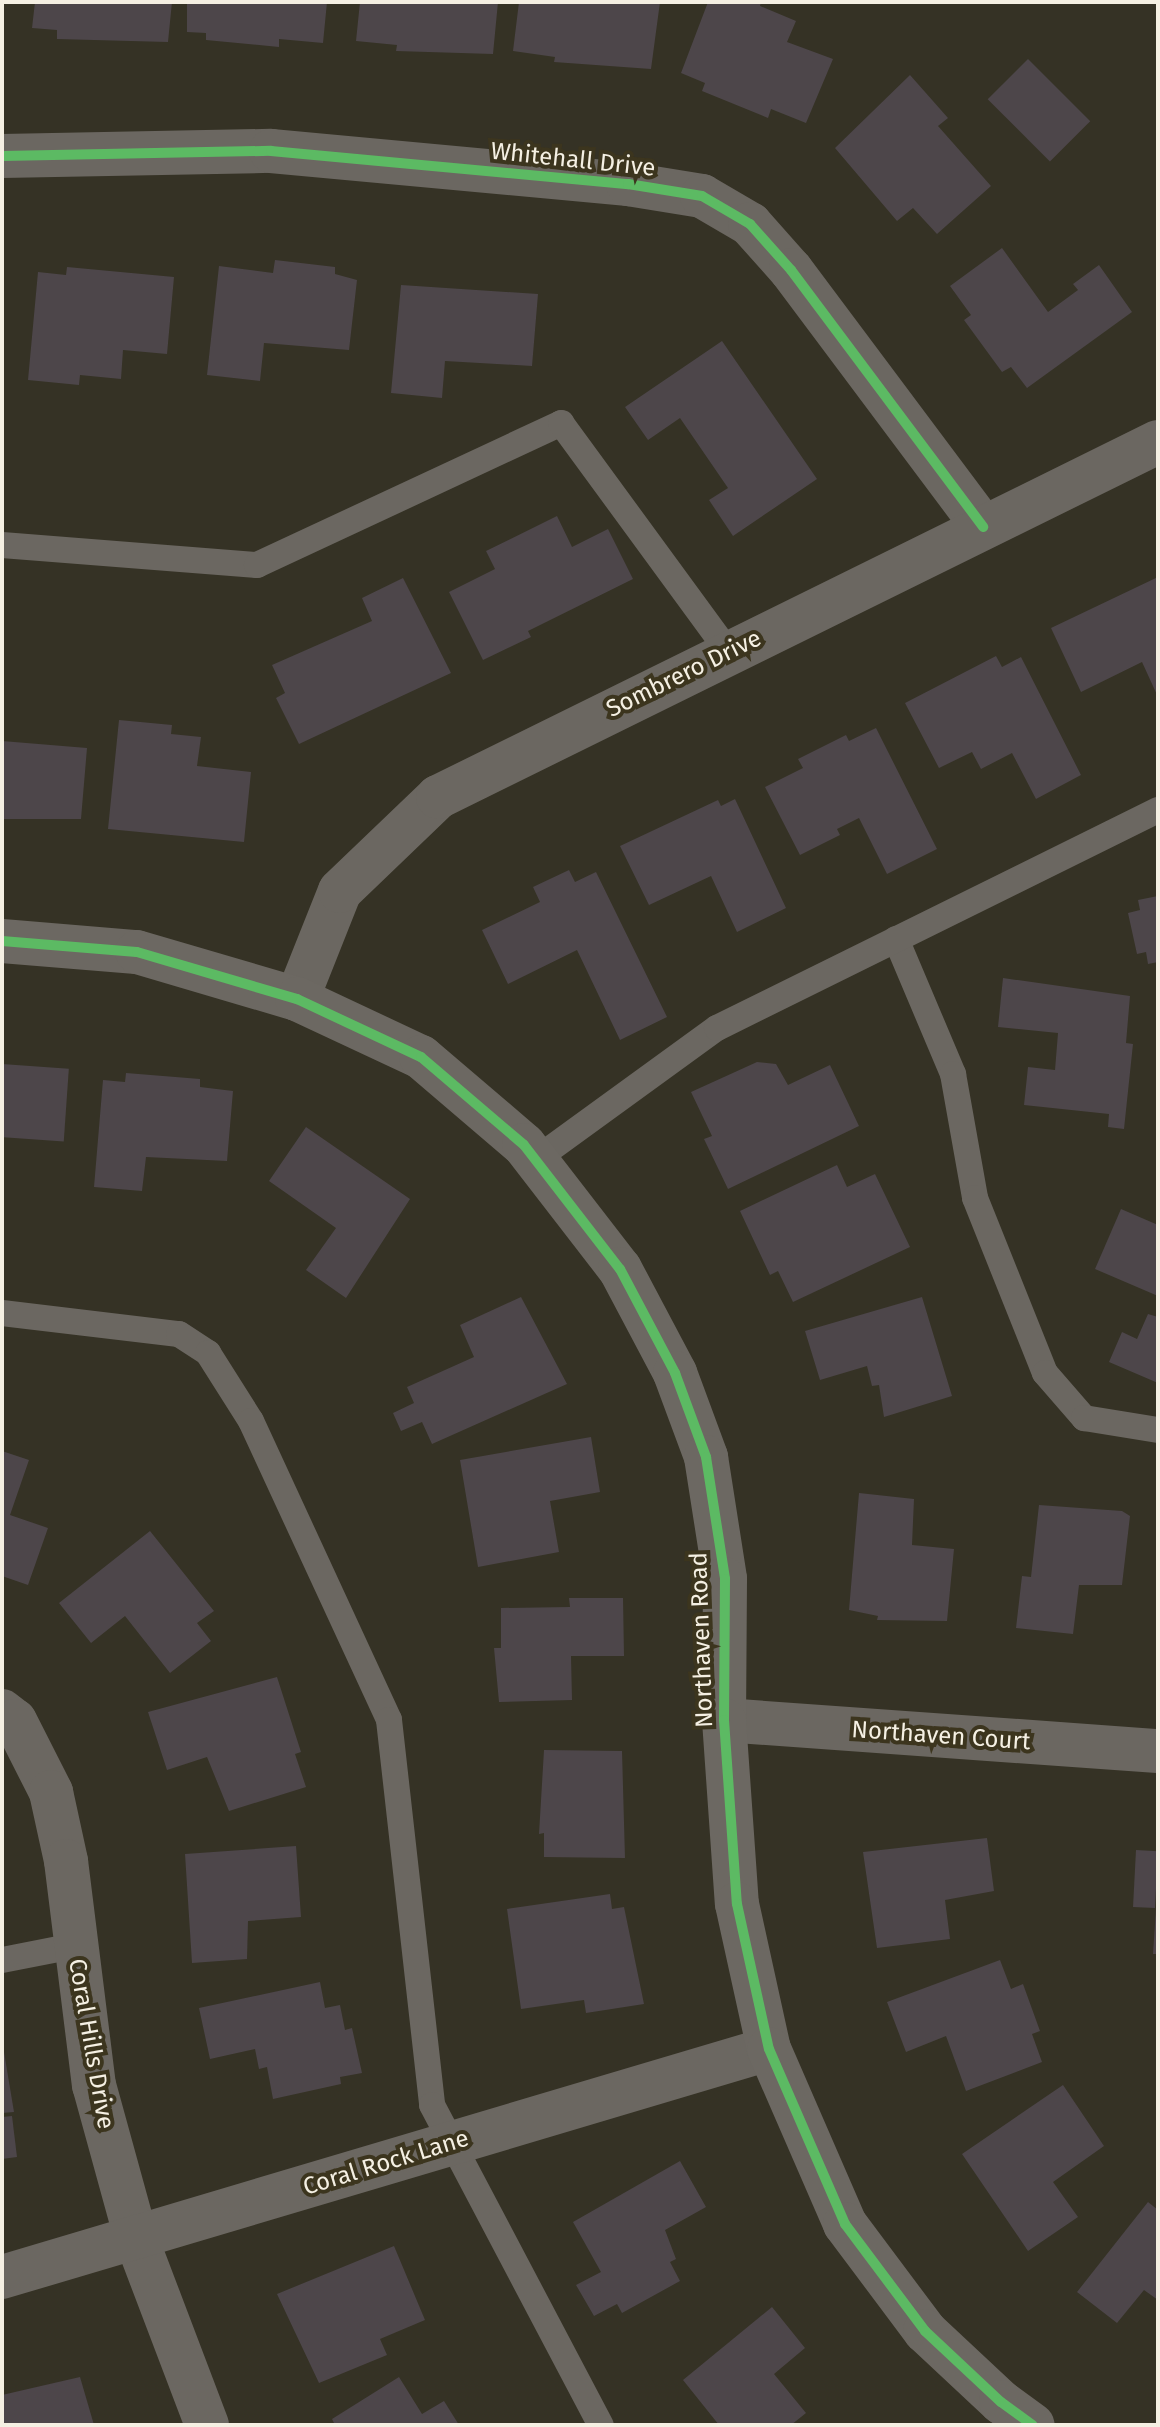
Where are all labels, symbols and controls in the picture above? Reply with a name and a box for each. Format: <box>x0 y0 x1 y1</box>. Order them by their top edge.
street label: Whitehall Drive <box>489 137 657 183</box>
street label: Sombrero Drive <box>602 624 766 724</box>
street label: Northaven Road <box>685 1552 719 1728</box>
street label: Northaven Court <box>851 1715 1031 1757</box>
street label: Coral Hills Drive <box>62 1957 120 2131</box>
street label: Coral Rock Lane <box>300 2124 472 2202</box>

